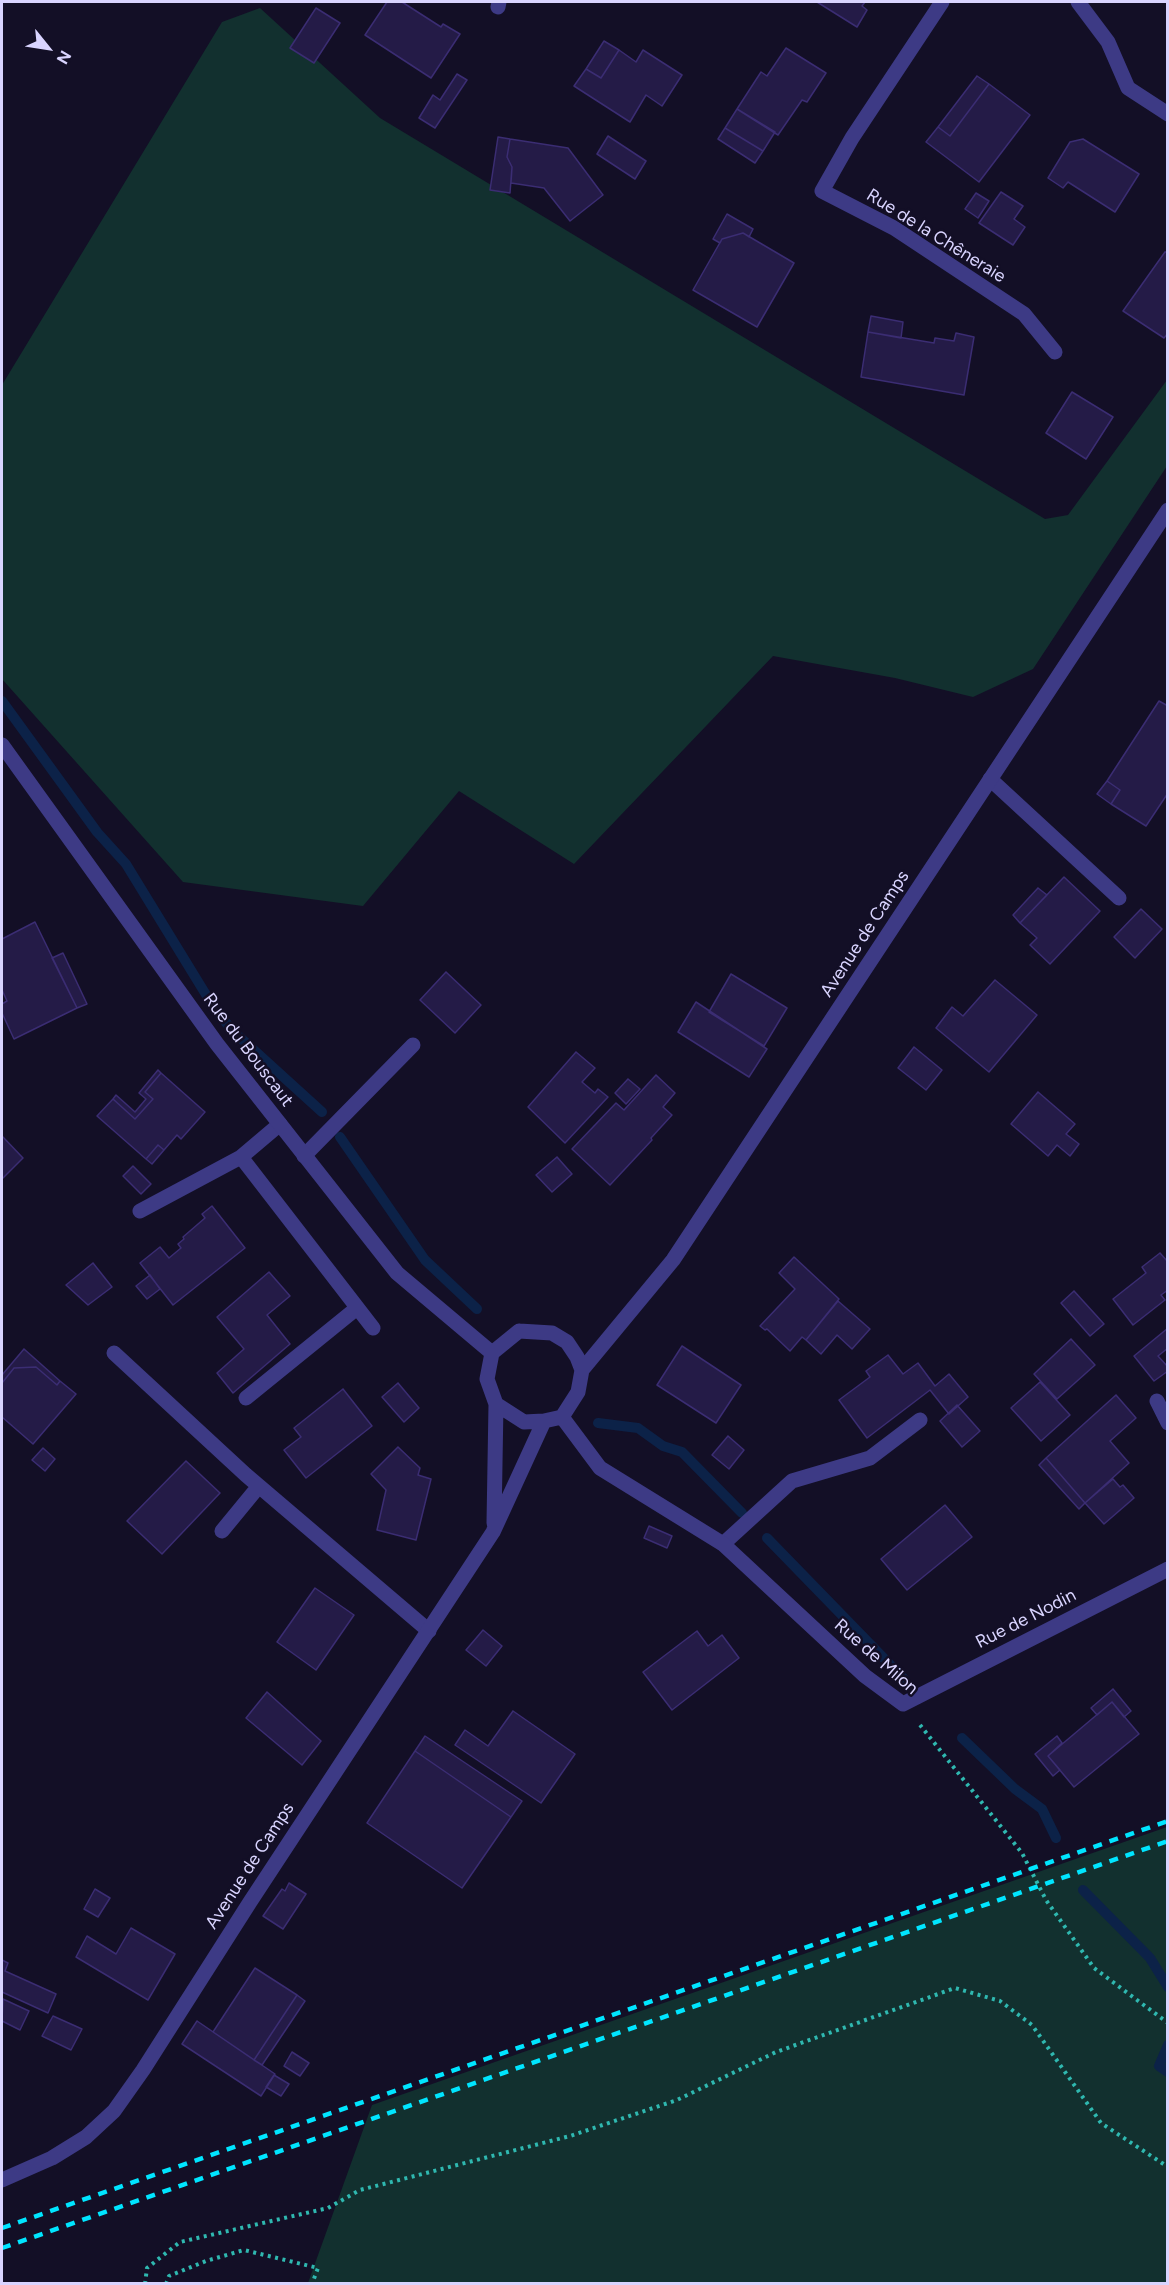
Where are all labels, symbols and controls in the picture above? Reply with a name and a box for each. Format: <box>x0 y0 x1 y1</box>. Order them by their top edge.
north arrow <box>18 18 78 78</box>
text: N <box>53 47 75 67</box>
street label: Rue de la Chêneraie <box>862 184 1010 288</box>
street label: Avenue de Camps <box>816 867 914 1001</box>
street label: Rue du Bouscaut <box>198 989 298 1111</box>
street label: Rue de Nodin <box>972 1585 1080 1653</box>
street label: Rue de Milon <box>830 1615 922 1699</box>
street label: Avenue de Camps <box>201 1799 299 1933</box>

